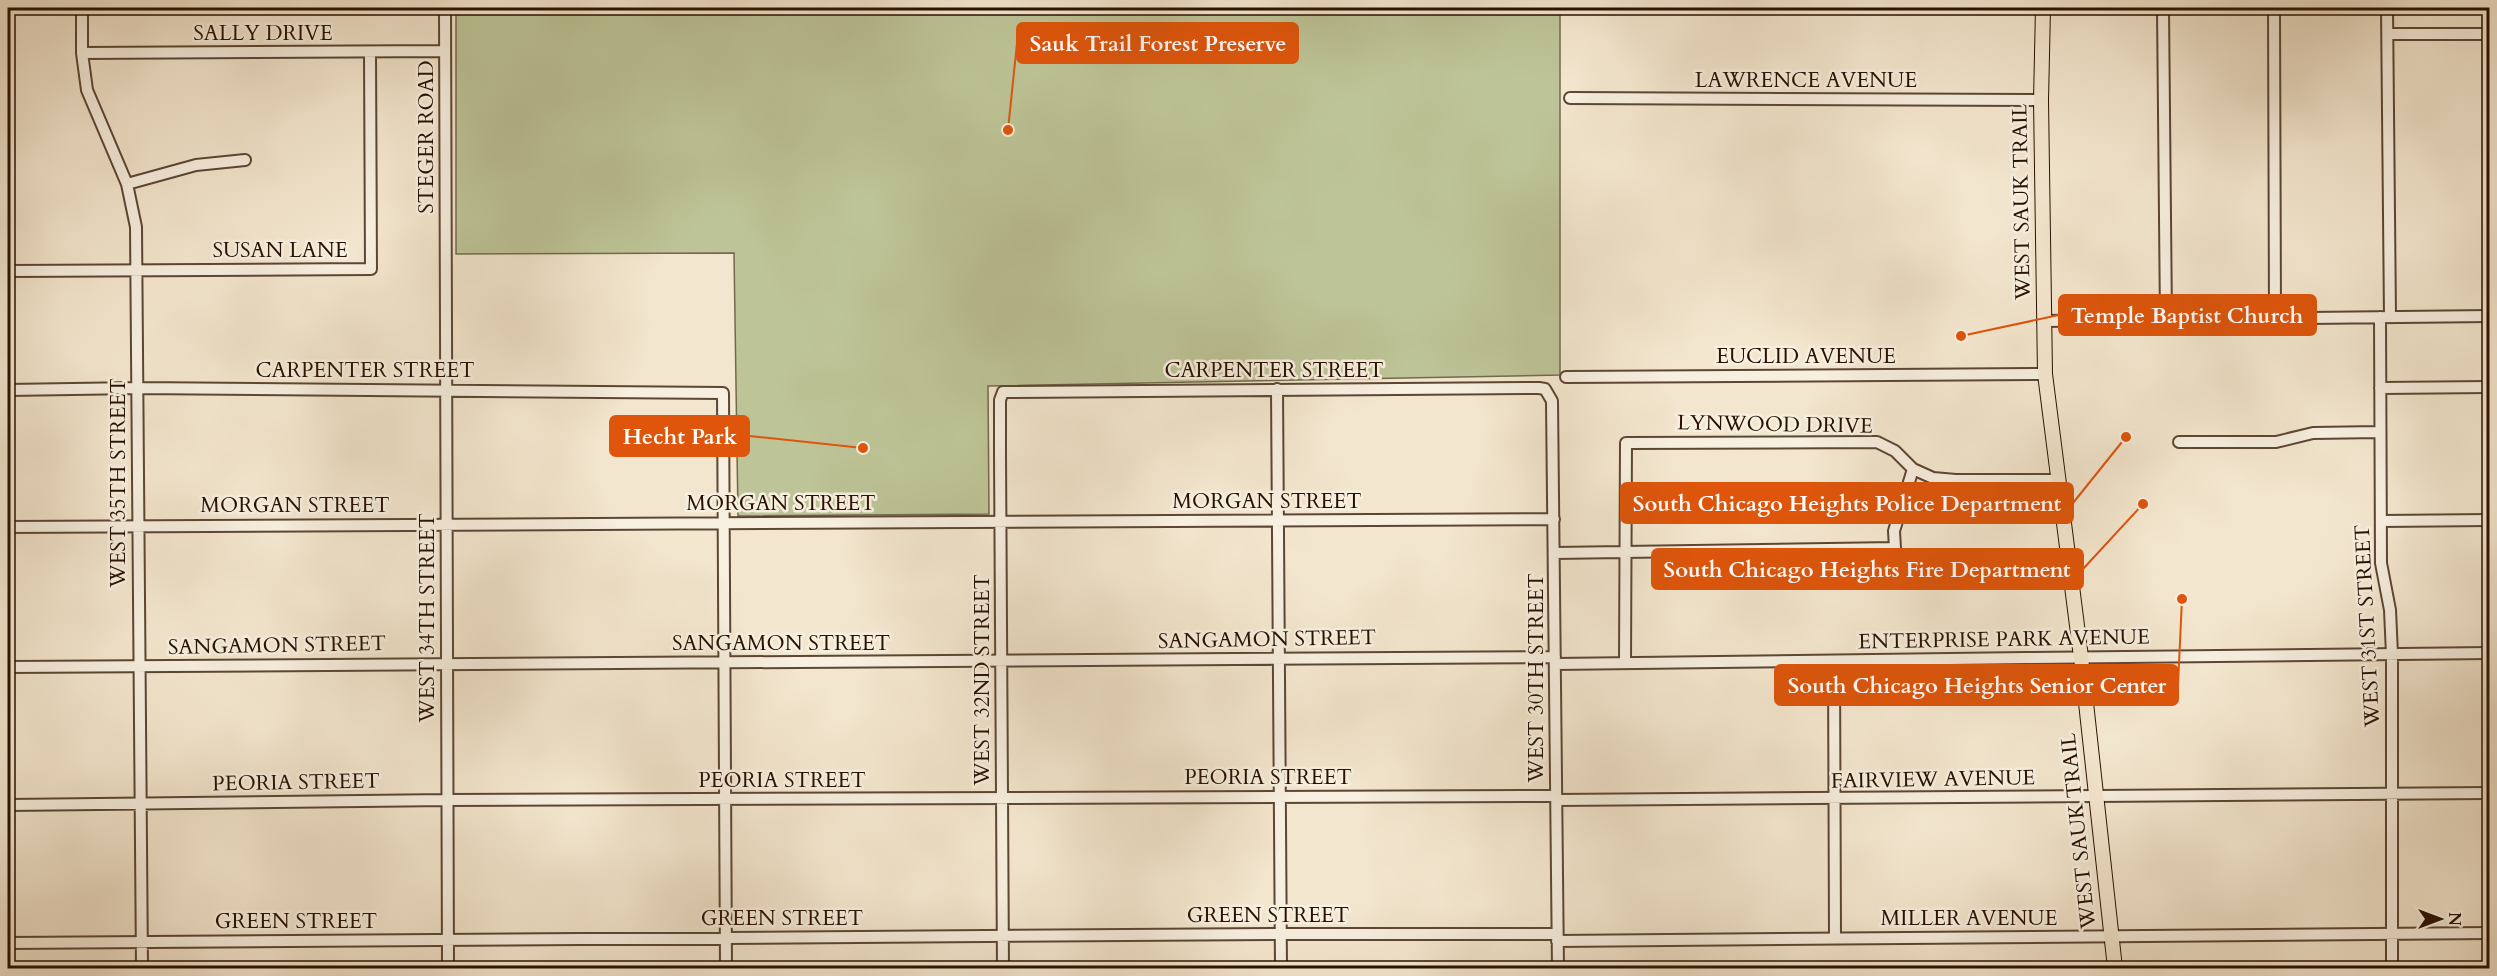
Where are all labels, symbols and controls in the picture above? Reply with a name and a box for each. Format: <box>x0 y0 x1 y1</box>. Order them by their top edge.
street label: SALLY DRIVE <box>193 19 333 48</box>
callout: Sauk Trail Forest Preserve <box>1017 23 1298 63</box>
text: Sauk Trail Forest Preserve <box>1030 29 1286 59</box>
street label: STEGER ROAD <box>412 60 441 214</box>
street label: LAWRENCE AVENUE <box>1695 66 1917 95</box>
street label: WEST SAUK TRAIL <box>2005 103 2038 301</box>
street label: SUSAN LANE <box>212 236 348 265</box>
callout: Temple Baptist Church <box>2059 295 2316 335</box>
text: Temple Baptist Church <box>2071 301 2304 331</box>
street label: EUCLID AVENUE <box>1716 342 1896 371</box>
street label: CARPENTER STREET <box>255 356 475 385</box>
street label: CARPENTER STREET <box>1164 356 1384 385</box>
street label: WEST 35TH STREET <box>104 378 133 589</box>
street label: LYNWOOD DRIVE <box>1677 408 1873 441</box>
callout: Hecht Park <box>610 416 749 456</box>
text: Hecht Park <box>623 422 738 452</box>
callout: South Chicago Heights Police Department <box>1621 483 2073 523</box>
street label: MORGAN STREET <box>1172 487 1362 516</box>
street label: MORGAN STREET <box>686 489 876 518</box>
text: South Chicago Heights Police Department <box>1633 489 2061 519</box>
street label: MORGAN STREET <box>200 491 390 520</box>
street label: WEST 34TH STREET <box>413 513 442 724</box>
street label: WEST 31ST STREET <box>2348 524 2387 729</box>
callout: South Chicago Heights Fire Department <box>1652 549 2083 589</box>
text: South Chicago Heights Fire Department <box>1663 555 2071 585</box>
street label: WEST 30TH STREET <box>1522 573 1551 784</box>
street label: WEST 32ND STREET <box>968 574 997 787</box>
street label: ENTERPRISE PARK AVENUE <box>1858 622 2150 657</box>
street label: SANGAMON STREET <box>1158 623 1376 656</box>
street label: SANGAMON STREET <box>168 629 386 662</box>
street label: SANGAMON STREET <box>672 629 890 658</box>
callout: South Chicago Heights Senior Center <box>1775 665 2178 705</box>
text: South Chicago Heights Senior Center <box>1788 671 2166 701</box>
street label: WEST SAUK TRAIL <box>2054 732 2103 931</box>
street label: PEORIA STREET <box>1184 763 1352 792</box>
street label: FAIRVIEW AVENUE <box>1831 763 2035 796</box>
street label: PEORIA STREET <box>698 766 866 795</box>
street label: PEORIA STREET <box>212 767 380 798</box>
north arrow <box>2410 889 2470 949</box>
street label: GREEN STREET <box>1187 901 1349 930</box>
street label: GREEN STREET <box>701 904 863 933</box>
street label: MILLER AVENUE <box>1881 904 2057 933</box>
street label: GREEN STREET <box>215 907 377 936</box>
text: N <box>2443 912 2465 926</box>

